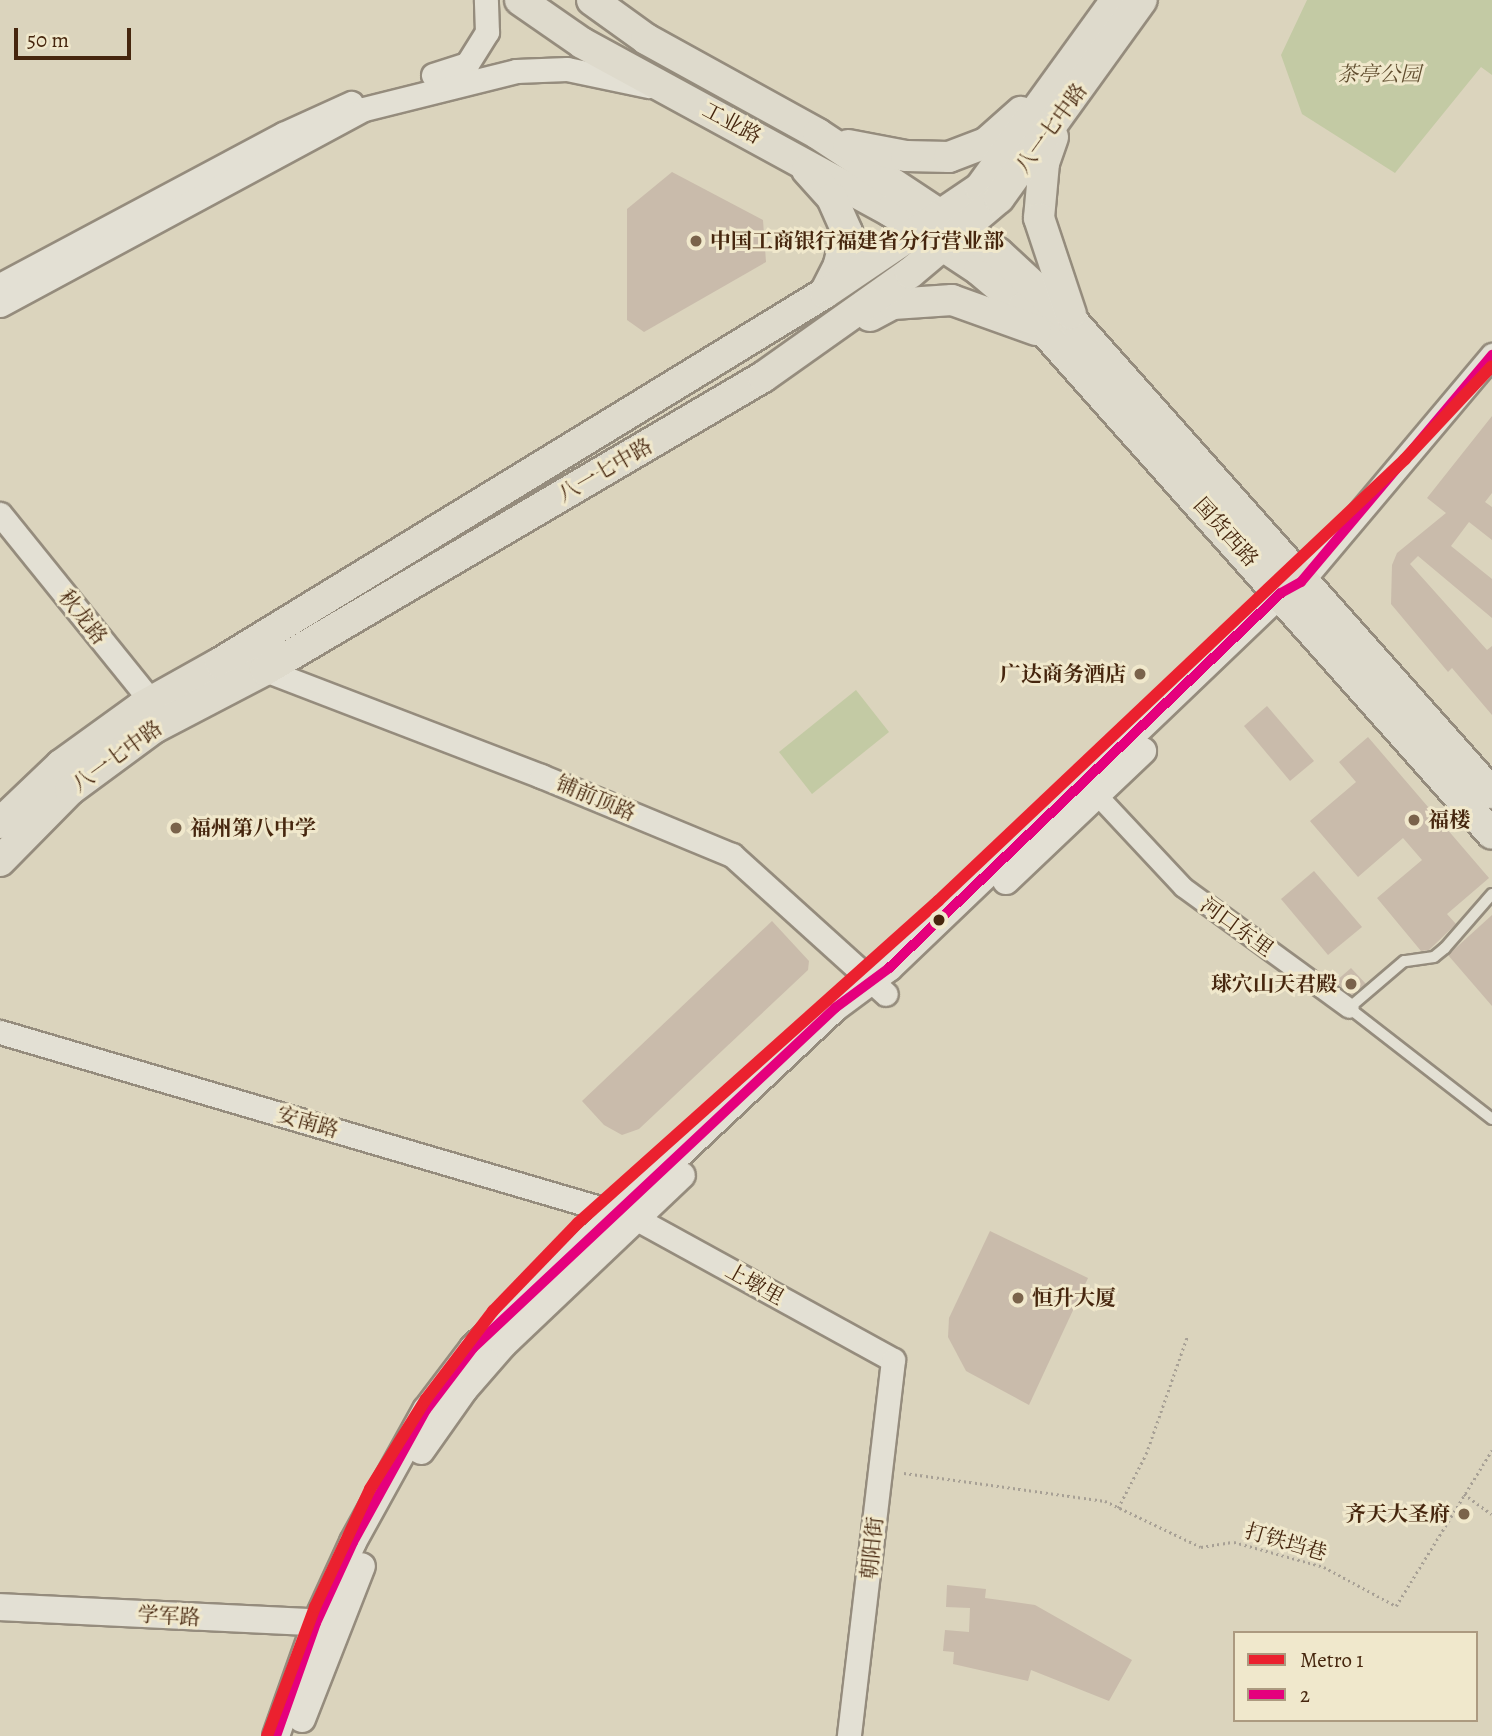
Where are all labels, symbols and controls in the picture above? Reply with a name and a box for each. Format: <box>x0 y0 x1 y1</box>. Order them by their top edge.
scale bar <box>18 14 135 58</box>
text: 50 m <box>27 26 69 54</box>
park label: 茶亭公园 <box>1337 61 1421 87</box>
street label: 八一七中路 <box>1010 78 1092 178</box>
street label: 工业路 <box>698 97 766 149</box>
place label: 中国工商银行福建省分行营业部 <box>710 228 1004 254</box>
marker: 中国工商银行福建省分行营业部 <box>688 233 704 249</box>
street label: 八一七中路 <box>553 433 657 507</box>
street label: 国货西路 <box>1189 492 1263 572</box>
street label: 秋龙路 <box>53 585 113 649</box>
place label: 广达商务酒店 <box>1000 661 1126 687</box>
marker: 广达商务酒店 <box>1132 666 1148 682</box>
street label: 八一七中路 <box>67 715 167 797</box>
street label: 铺前顶路 <box>552 770 640 826</box>
place label: 福楼 <box>1428 807 1470 833</box>
marker: 福楼 <box>1406 812 1422 828</box>
place label: 福州第八中学 <box>190 815 316 841</box>
marker: 福州第八中学 <box>168 820 184 836</box>
street label: 河口东里 <box>1196 892 1278 962</box>
unlabelled marker <box>932 913 946 927</box>
place label: 球穴山天君殿 <box>1211 971 1337 997</box>
marker: 球穴山天君殿 <box>1343 976 1359 992</box>
street label: 安南路 <box>274 1101 342 1143</box>
street label: 上墩里 <box>721 1258 789 1310</box>
place label: 恒升大厦 <box>1032 1285 1116 1311</box>
marker: 恒升大厦 <box>1010 1290 1026 1306</box>
place label: 齐天大圣府 <box>1345 1501 1450 1527</box>
marker: 齐天大圣府 <box>1456 1506 1472 1522</box>
street label: 朝阳街 <box>856 1515 888 1581</box>
street label: 打铁垱巷 <box>1242 1518 1330 1566</box>
street label: 学军路 <box>137 1602 201 1630</box>
legend <box>1233 1631 1478 1722</box>
text: Metro 1 <box>1300 1646 1363 1674</box>
text: 2 <box>1300 1681 1310 1709</box>

